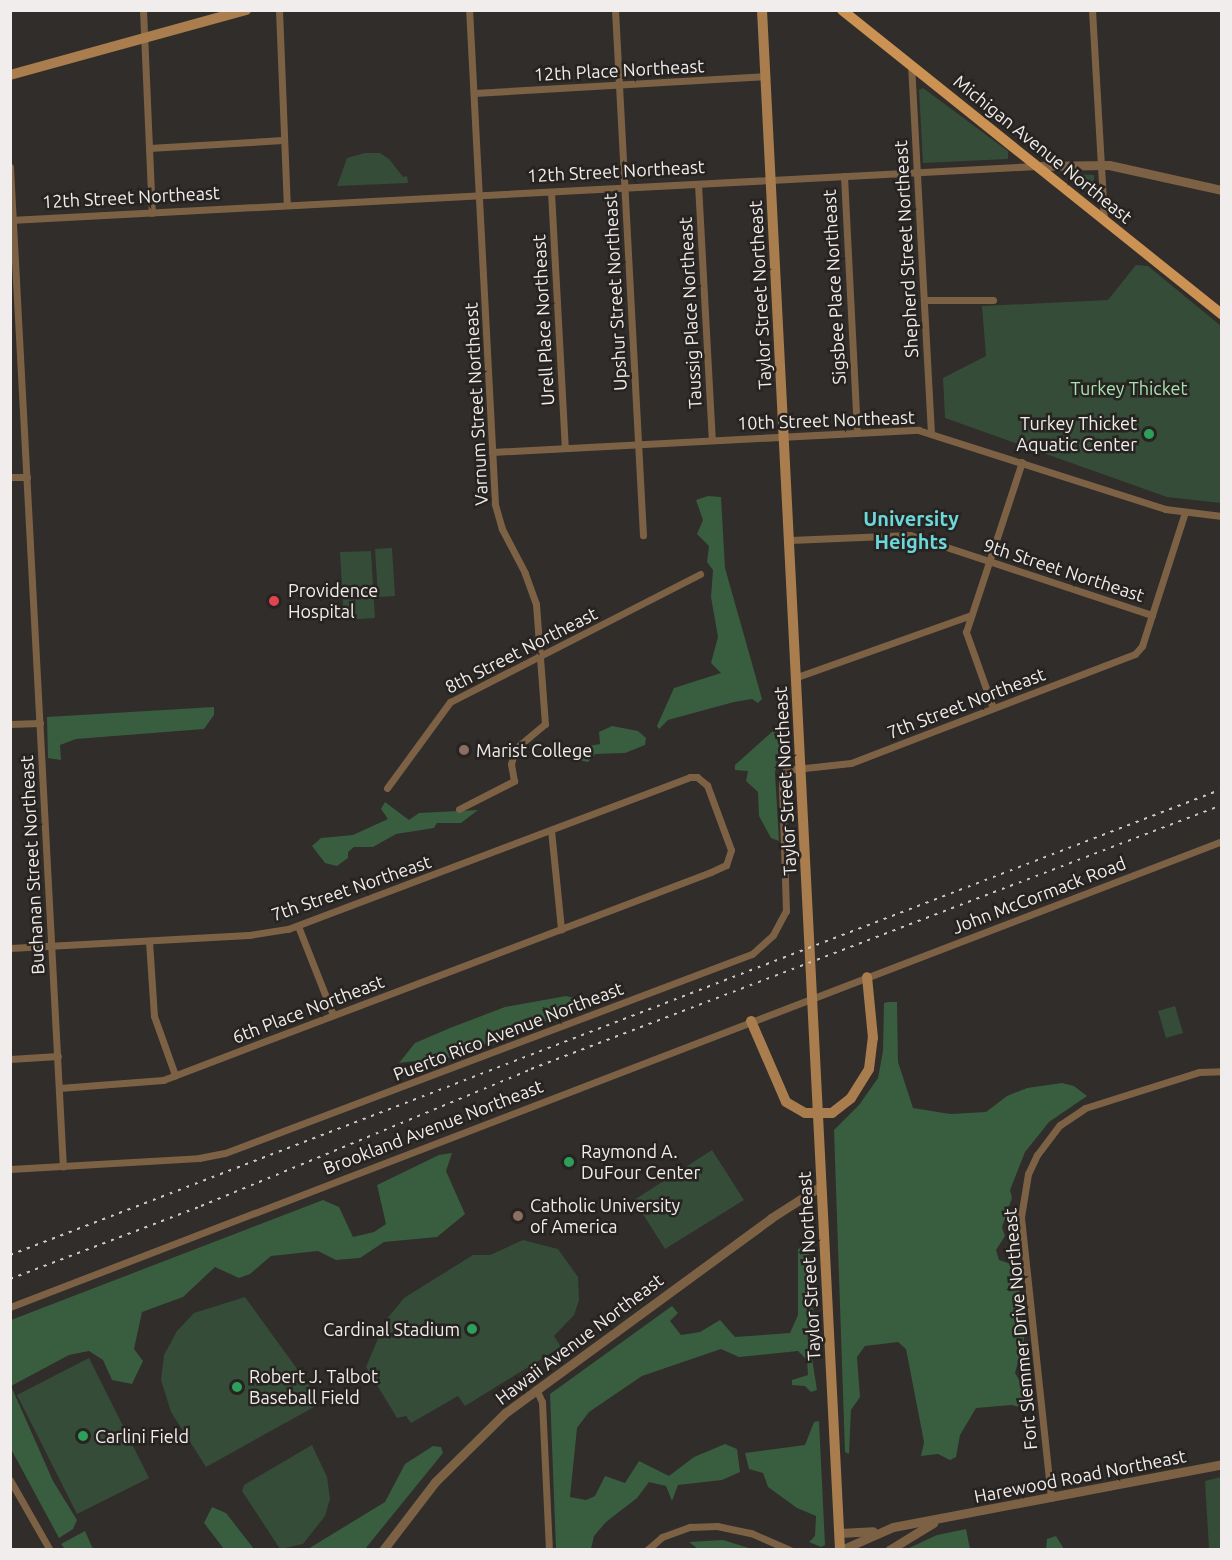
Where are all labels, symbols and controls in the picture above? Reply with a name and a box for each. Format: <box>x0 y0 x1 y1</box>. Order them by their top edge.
street label: 12th Place Northeast <box>533 55 705 85</box>
street label: Michigan Avenue Northeast <box>949 70 1137 228</box>
street label: Shepherd Street Northeast <box>890 140 922 358</box>
street label: 12th Street Northeast <box>527 156 705 186</box>
street label: 12th Street Northeast <box>42 182 220 212</box>
street label: Sigsbee Place Northeast <box>818 189 850 385</box>
street label: Upshur Street Northeast <box>599 192 631 392</box>
street label: Taylor Street Northeast <box>744 200 776 390</box>
street label: Taussig Place Northeast <box>674 217 706 409</box>
street label: Urell Place Northeast <box>528 234 558 406</box>
street label: Varnum Street Northeast <box>460 302 492 506</box>
park label: Turkey Thicket <box>1071 377 1187 399</box>
street label: 10th Street Northeast <box>737 406 915 434</box>
place label: Turkey Thicket Aquatic Center <box>1016 413 1137 456</box>
marker: Turkey Thicket Aquatic Center <box>1142 427 1156 441</box>
district label: University Heights <box>863 507 959 554</box>
street label: 9th Street Northeast <box>981 534 1147 606</box>
place label: Providence Hospital <box>288 580 378 622</box>
marker: Providence Hospital <box>265 592 283 610</box>
street label: 8th Street Northeast <box>441 602 601 698</box>
street label: 7th Street Northeast <box>884 663 1048 743</box>
street label: Taylor Street Northeast <box>769 686 801 876</box>
place label: Marist College <box>476 739 592 761</box>
marker: Marist College <box>457 743 471 757</box>
street label: Buchanan Street Northeast <box>15 755 49 975</box>
street label: 7th Street Northeast <box>268 851 434 925</box>
street label: John McCormack Road <box>949 852 1129 938</box>
street label: 6th Place Northeast <box>229 970 387 1048</box>
street label: Puerto Rico Avenue Northeast <box>390 977 626 1085</box>
street label: Brookland Avenue Northeast <box>320 1075 546 1179</box>
place label: Raymond A. DuFour Center <box>581 1141 700 1184</box>
marker: Raymond A. DuFour Center <box>562 1155 576 1169</box>
street label: Taylor Street Northeast <box>793 1171 825 1361</box>
place label: Catholic University of America <box>530 1195 680 1238</box>
street label: Fort Slemmer Drive Northeast <box>999 1207 1041 1451</box>
marker: Catholic University of America <box>511 1209 525 1223</box>
street label: Hawaii Avenue Northeast <box>491 1269 667 1409</box>
place label: Cardinal Stadium <box>323 1318 460 1340</box>
marker: Cardinal Stadium <box>465 1322 479 1336</box>
place label: Robert J. Talbot Baseball Field <box>249 1366 378 1408</box>
marker: Robert J. Talbot Baseball Field <box>230 1380 244 1394</box>
place label: Carlini Field <box>95 1425 189 1447</box>
marker: Carlini Field <box>76 1429 90 1443</box>
street label: Harewood Road Northeast <box>972 1445 1188 1507</box>

